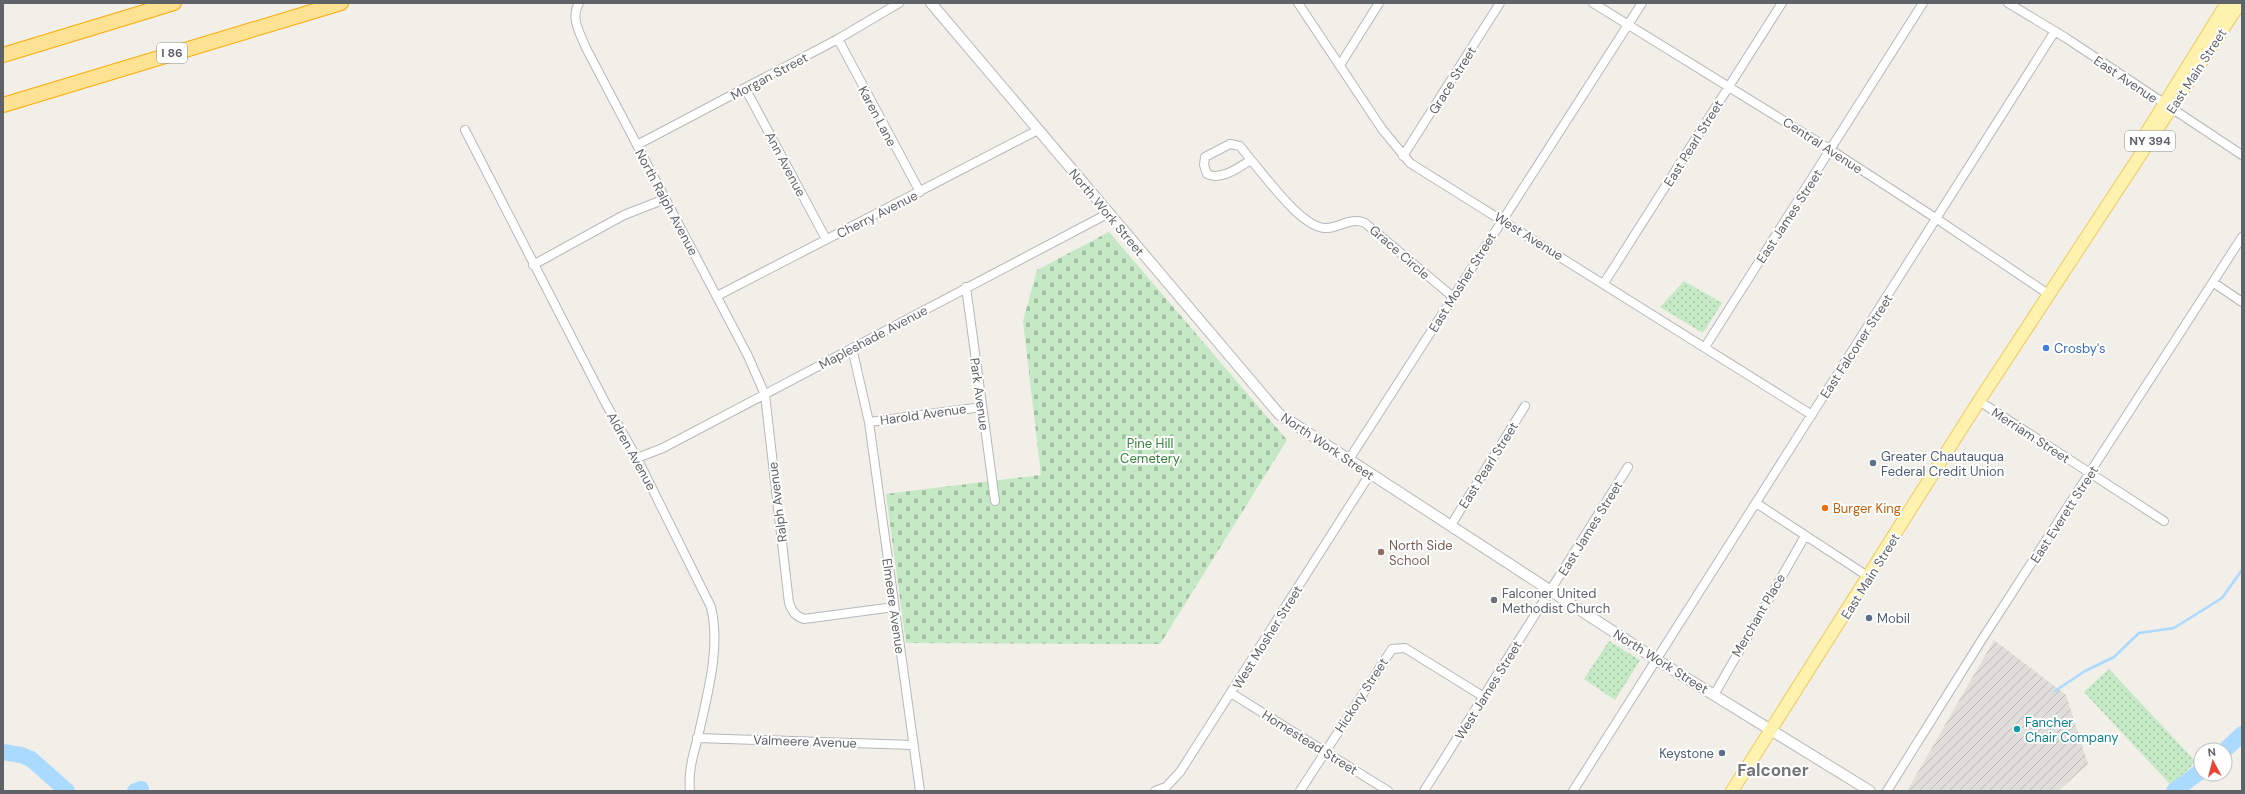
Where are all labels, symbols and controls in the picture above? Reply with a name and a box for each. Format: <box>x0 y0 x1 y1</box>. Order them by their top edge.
street label: East Main Street <box>2163 26 2230 117</box>
road number: I 86 <box>157 43 187 63</box>
street label: Grace Street <box>1425 43 1480 117</box>
street label: Morgan Street <box>728 49 811 104</box>
street label: East Avenue <box>2091 52 2161 107</box>
street label: Karen Lane <box>855 83 901 149</box>
street label: East Pearl Street <box>1660 97 1727 190</box>
street label: Central Avenue <box>1780 113 1866 178</box>
street label: Ann Avenue <box>761 129 810 200</box>
road number: NY 394 <box>2125 131 2175 151</box>
street label: North Ralph Avenue <box>631 146 702 258</box>
street label: North Work Street <box>1065 165 1148 259</box>
street label: East James Street <box>1753 166 1826 266</box>
street label: Cherry Avenue <box>834 187 921 242</box>
street label: West Avenue <box>1491 208 1566 264</box>
street label: Grace Circle <box>1366 221 1433 283</box>
street label: East Mosher Street <box>1425 229 1500 335</box>
street label: East Falconer Street <box>1816 291 1896 402</box>
street label: Mapleshade Avenue <box>816 302 930 373</box>
place label: Crosby's <box>2054 340 2106 357</box>
marker: Crosby's <box>2041 343 2051 353</box>
street label: Park Avenue <box>966 357 993 432</box>
street label: Harold Avenue <box>879 400 967 429</box>
street label: Merriam Street <box>1988 404 2073 467</box>
street label: Aldren Avenue <box>603 409 660 493</box>
street label: North Work Street <box>1278 409 1378 484</box>
street label: East Pearl Street <box>1455 419 1522 512</box>
park label: Pine Hill Cemetery <box>1120 435 1180 467</box>
place label: Greater Chautauqua Federal Credit Union <box>1881 448 2004 480</box>
marker: Greater Chautauqua Federal Credit Union <box>1868 458 1878 468</box>
street label: Ralph Avenue <box>764 461 791 543</box>
street label: East Everett Street <box>2027 462 2102 566</box>
street label: East James Street <box>1554 478 1626 579</box>
place label: Burger King <box>1833 500 1901 517</box>
marker: Burger King <box>1820 503 1830 513</box>
street label: East Main Street <box>1837 530 1904 622</box>
place label: North Side School <box>1389 537 1453 569</box>
marker: North Side School <box>1376 547 1386 557</box>
street label: Elmeere Avenue <box>878 557 909 655</box>
street label: Merchant Place <box>1728 571 1789 660</box>
street label: West Mosher Street <box>1229 582 1306 692</box>
place label: Falconer United Methodist Church <box>1502 585 1610 617</box>
marker: Falconer United Methodist Church <box>1489 595 1499 605</box>
place label: Mobil <box>1877 610 1910 627</box>
marker: Mobil <box>1864 613 1874 623</box>
street label: North Work Street <box>1610 625 1711 697</box>
street label: West James Street <box>1451 638 1526 743</box>
street label: Hickory Street <box>1331 655 1392 736</box>
street label: Homestead Street <box>1259 706 1361 779</box>
place label: Fancher Chair Company <box>2025 714 2119 746</box>
marker: Fancher Chair Company <box>2012 724 2022 734</box>
street label: Valmeere Avenue <box>753 731 857 752</box>
north arrow <box>2193 742 2233 782</box>
place label: Keystone <box>1659 745 1714 762</box>
text: N <box>2207 745 2217 760</box>
marker: Keystone <box>1717 748 1727 758</box>
district label: Falconer <box>1737 759 1809 781</box>

